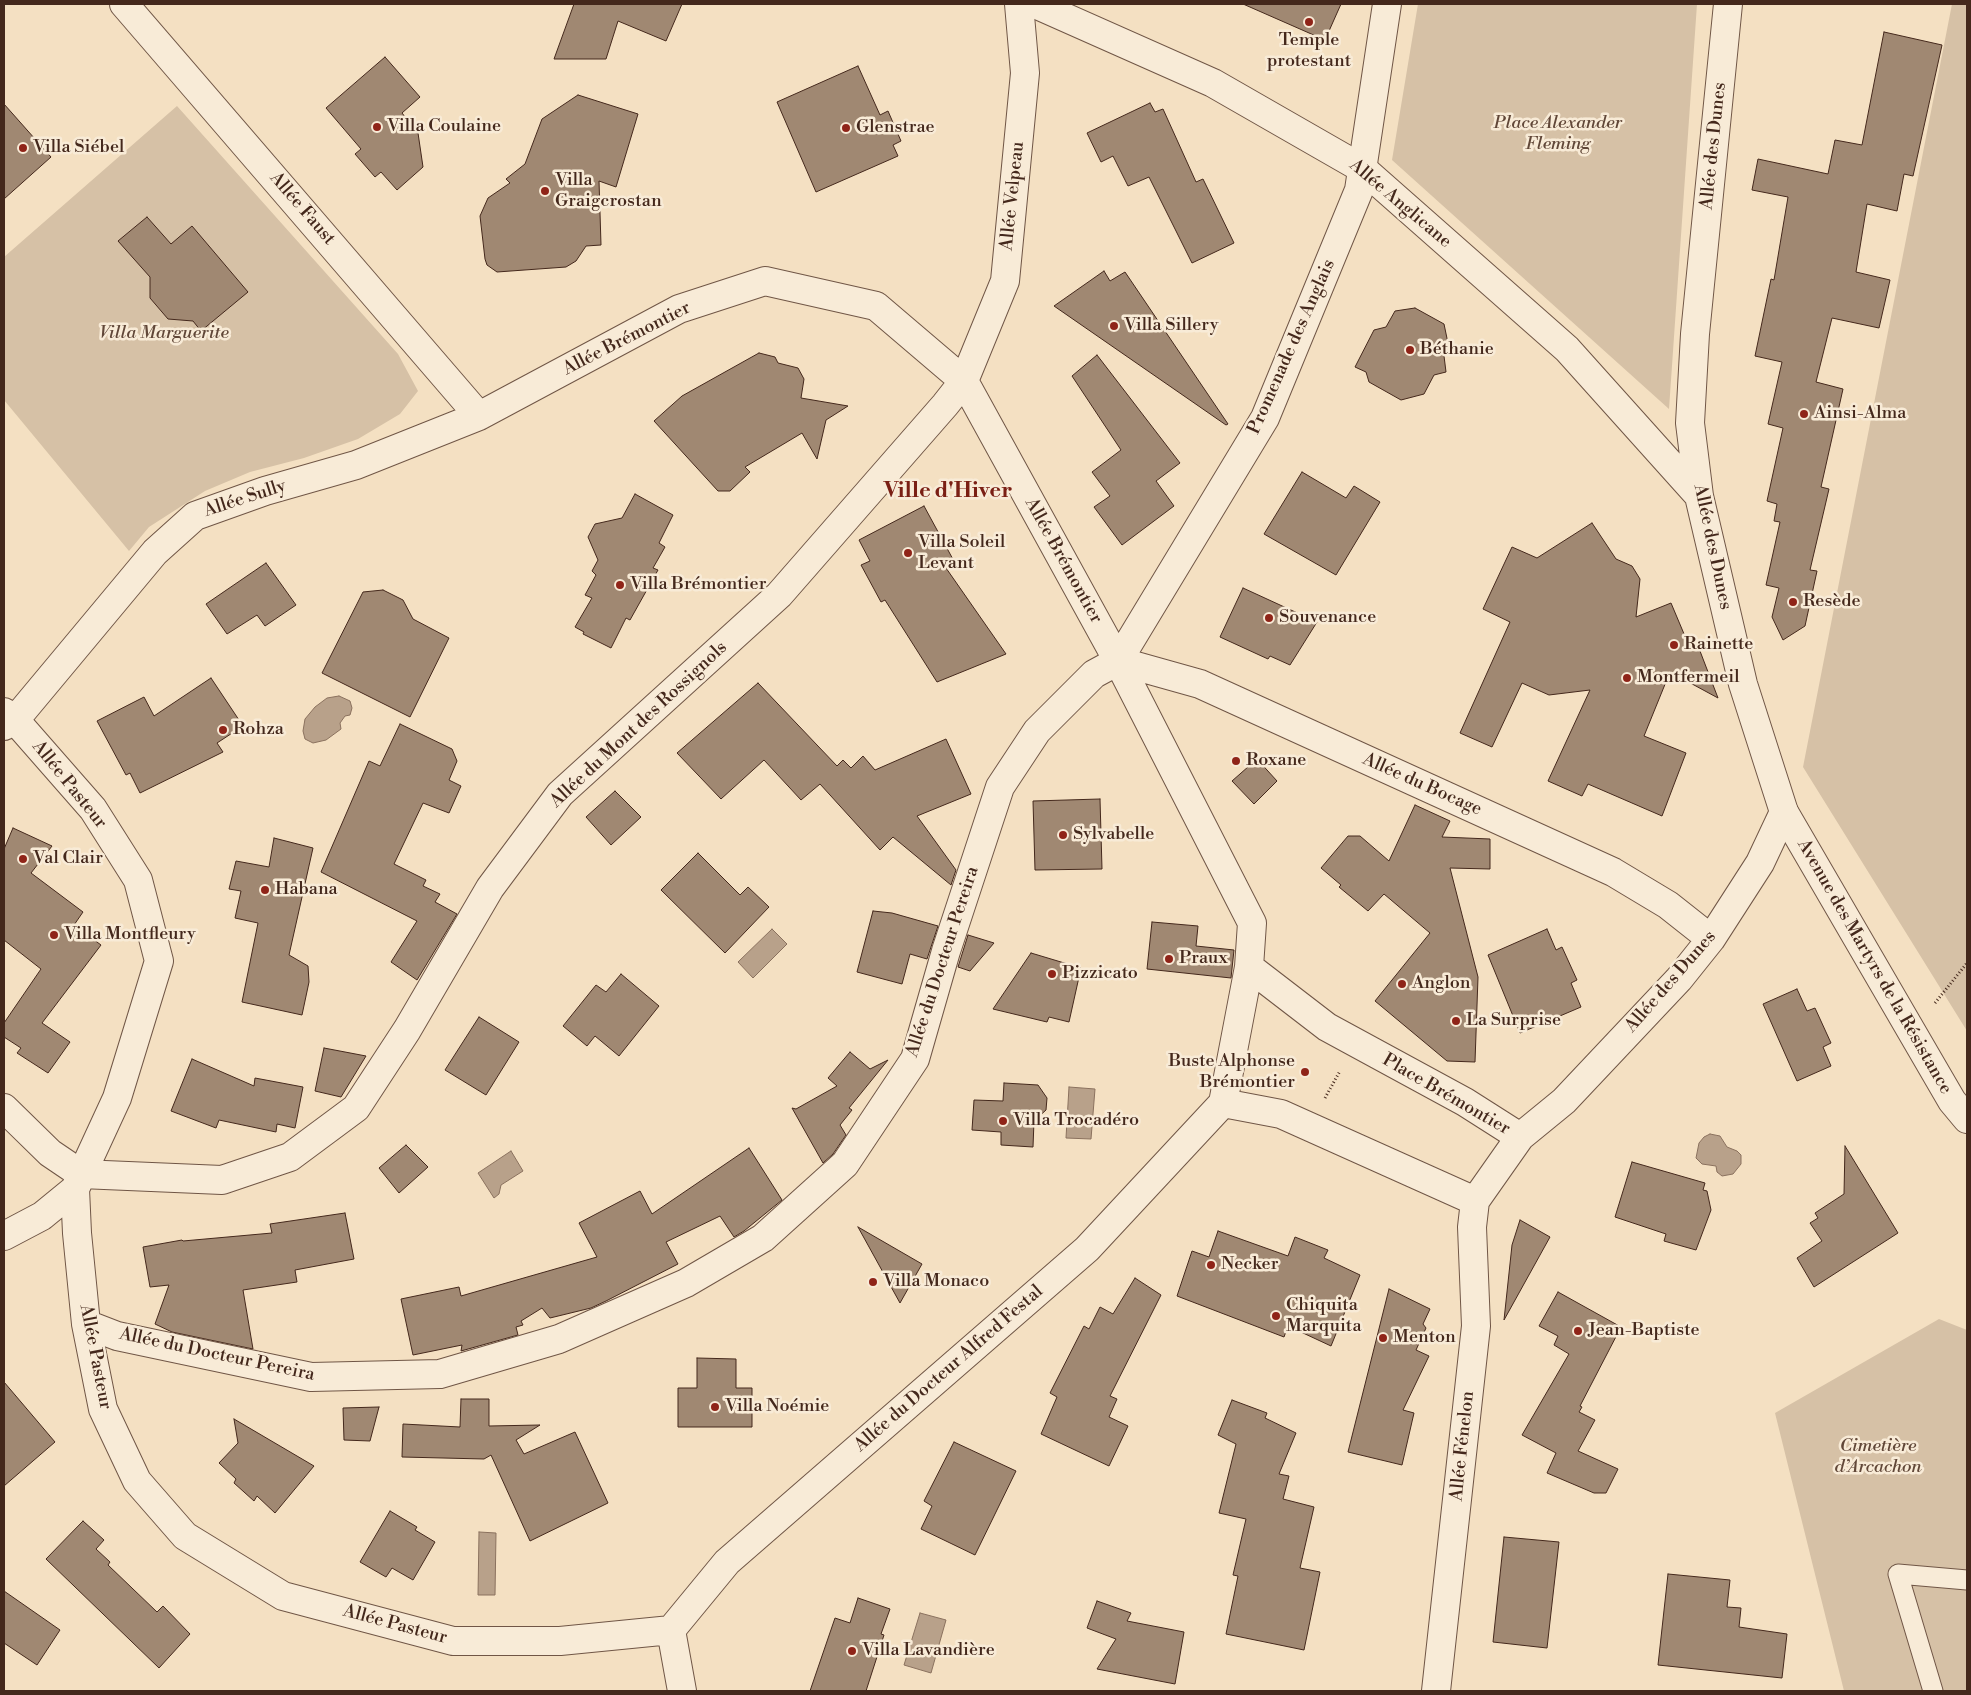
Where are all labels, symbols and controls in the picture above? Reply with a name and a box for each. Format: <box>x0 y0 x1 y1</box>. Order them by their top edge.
marker: Temple protestant <box>1303 16 1315 28</box>
place label: Temple protestant <box>1267 30 1351 72</box>
street label: Allée des Dunes <box>1697 81 1731 211</box>
park label: Place Alexander Fleming <box>1494 113 1622 156</box>
place label: Villa Coulaine <box>387 116 501 138</box>
place label: Glenstrae <box>856 117 935 139</box>
marker: Villa Coulaine <box>371 121 383 133</box>
marker: Glenstrae <box>840 122 852 134</box>
place label: Villa Siébel <box>33 137 124 159</box>
street label: Allée Velpeau <box>997 140 1029 252</box>
marker: Villa Siébel <box>17 142 29 154</box>
street label: Allée Anglicane <box>1345 155 1455 253</box>
street label: Allée Faust <box>265 168 339 250</box>
place label: Villa Graigcrostan <box>555 170 662 212</box>
marker: Villa Graigcrostan <box>539 185 551 197</box>
street label: Promenade des Anglais <box>1244 256 1340 438</box>
street label: Allée Brémontier <box>560 298 694 380</box>
place label: Villa Sillery <box>1124 315 1218 337</box>
marker: Villa Sillery <box>1108 320 1120 332</box>
park label: Villa Marguerite <box>99 323 229 345</box>
place label: Béthanie <box>1420 339 1494 361</box>
marker: Béthanie <box>1404 344 1416 356</box>
place label: Ainsi-Alma <box>1814 403 1906 425</box>
marker: Ainsi-Alma <box>1798 408 1810 420</box>
street label: Allée Sully <box>201 476 289 522</box>
district label: Ville d'Hiver <box>884 479 1012 505</box>
street label: Allée des Dunes <box>1688 482 1736 612</box>
street label: Allée Brémontier <box>1020 495 1106 627</box>
place label: Villa Soleil Levant <box>918 532 1005 574</box>
marker: Villa Soleil Levant <box>902 547 914 559</box>
place label: Villa Brémontier <box>630 574 766 596</box>
marker: Villa Brémontier <box>614 579 626 591</box>
place label: Resède <box>1803 591 1861 613</box>
marker: Resède <box>1787 596 1799 608</box>
place label: Souvenance <box>1279 607 1376 629</box>
marker: Souvenance <box>1263 612 1275 624</box>
place label: Rainette <box>1684 634 1753 656</box>
street label: Allée du Mont des Rossignols <box>546 637 732 813</box>
marker: Rainette <box>1668 639 1680 651</box>
place label: Montfermeil <box>1637 667 1740 689</box>
marker: Montfermeil <box>1621 672 1633 684</box>
place label: Rohza <box>233 719 284 741</box>
marker: Rohza <box>217 724 229 736</box>
street label: Allée Pasteur <box>27 737 111 833</box>
street label: Allée du Bocage <box>1359 749 1485 821</box>
place label: Roxane <box>1246 750 1306 772</box>
marker: Roxane <box>1230 755 1242 767</box>
place label: Sylvabelle <box>1073 824 1154 846</box>
marker: Sylvabelle <box>1057 829 1069 841</box>
street label: Avenue des Martyrs de la Résistance <box>1792 836 1956 1098</box>
place label: Val Clair <box>33 848 103 870</box>
marker: Val Clair <box>17 853 29 865</box>
street label: Allée du Docteur Pereira <box>902 864 984 1060</box>
place label: Habana <box>275 879 338 901</box>
marker: Habana <box>259 884 271 896</box>
place label: Villa Montfleury <box>64 924 196 946</box>
street label: Allée des Dunes <box>1621 927 1721 1037</box>
marker: Villa Montfleury <box>48 929 60 941</box>
place label: Praux <box>1179 948 1227 970</box>
marker: Praux <box>1163 953 1175 965</box>
place label: Pizzicato <box>1062 963 1138 985</box>
marker: Pizzicato <box>1046 968 1058 980</box>
place label: Anglon <box>1412 973 1471 995</box>
marker: Anglon <box>1396 978 1408 990</box>
place label: La Surprise <box>1466 1010 1561 1032</box>
marker: La Surprise <box>1450 1015 1462 1027</box>
street label: Place Brémontier <box>1378 1050 1514 1140</box>
place label: Buste Alphonse Brémontier <box>1168 1051 1295 1094</box>
marker: Buste Alphonse Brémontier <box>1299 1066 1311 1078</box>
place label: Villa Trocadéro <box>1013 1110 1139 1132</box>
marker: Villa Trocadéro <box>997 1115 1009 1127</box>
place label: Necker <box>1221 1254 1278 1276</box>
marker: Necker <box>1205 1259 1217 1271</box>
place label: Villa Monaco <box>883 1271 989 1293</box>
marker: Villa Monaco <box>867 1276 879 1288</box>
street label: Allée du Docteur Alfred Festal <box>850 1281 1048 1457</box>
place label: Chiquita Marquita <box>1286 1295 1362 1338</box>
street label: Allée Pasteur <box>74 1303 116 1411</box>
marker: Chiquita Marquita <box>1270 1310 1282 1322</box>
place label: Jean-Baptiste <box>1588 1320 1700 1342</box>
street label: Allée du Docteur Pereira <box>117 1324 317 1386</box>
marker: Jean-Baptiste <box>1572 1325 1584 1337</box>
place label: Menton <box>1393 1327 1456 1349</box>
marker: Menton <box>1377 1332 1389 1344</box>
street label: Allée Fénelon <box>1446 1390 1480 1502</box>
place label: Villa Noémie <box>725 1396 829 1418</box>
marker: Villa Noémie <box>709 1401 721 1413</box>
park label: Cimetière d’Arcachon <box>1834 1436 1922 1478</box>
street label: Allée Pasteur <box>341 1601 449 1649</box>
place label: Villa Lavandière <box>862 1640 995 1662</box>
marker: Villa Lavandière <box>846 1645 858 1657</box>

